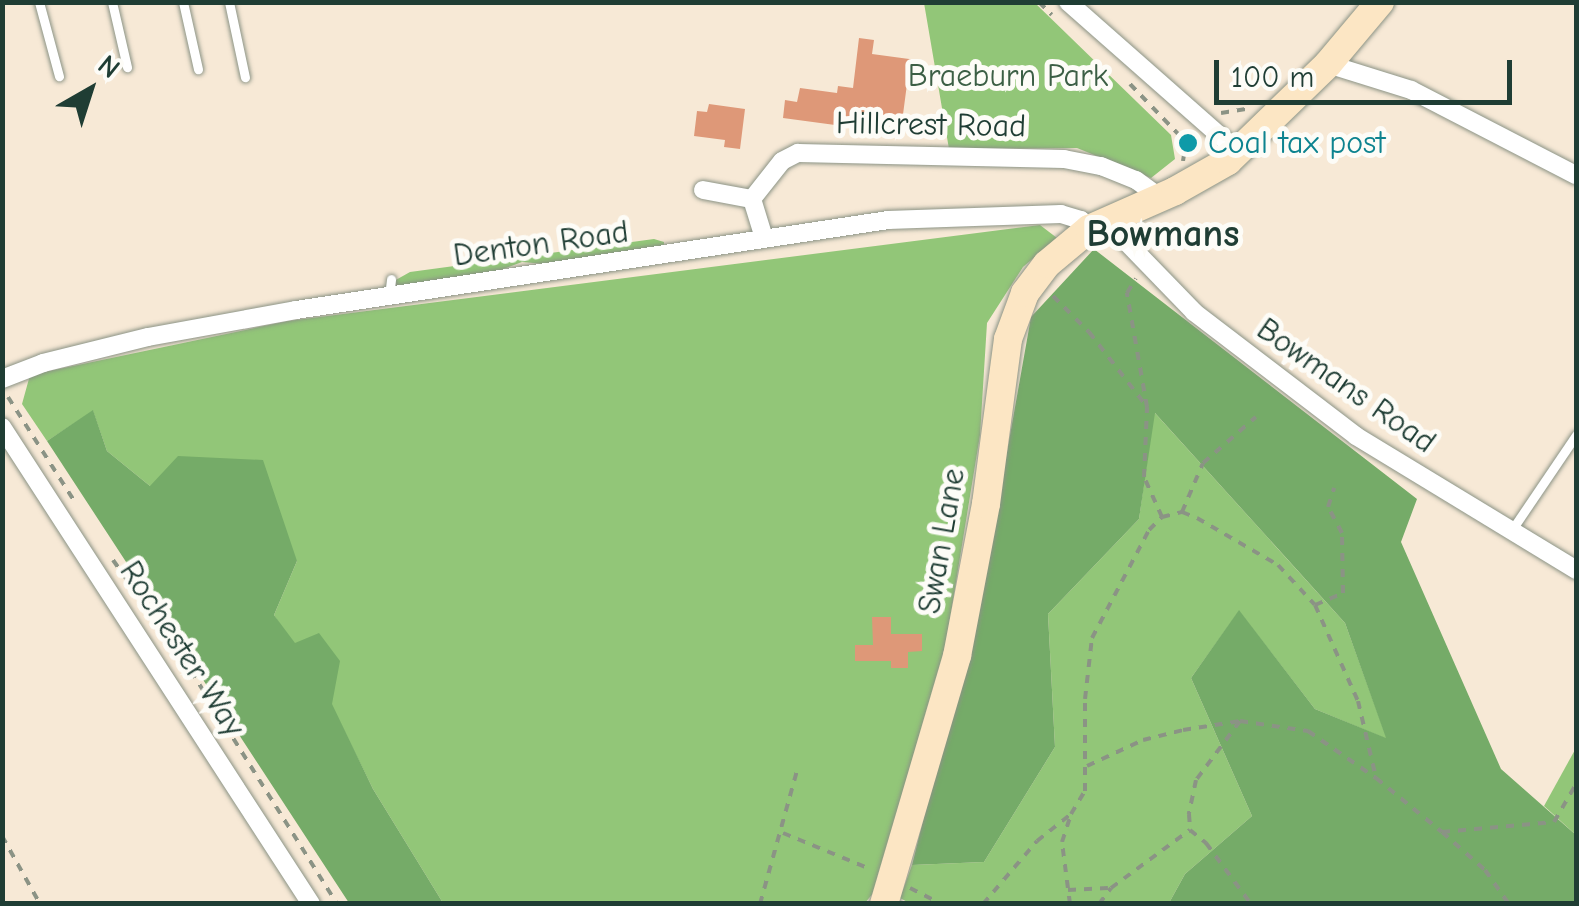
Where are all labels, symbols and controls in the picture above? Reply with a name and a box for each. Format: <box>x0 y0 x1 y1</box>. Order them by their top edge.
north arrow <box>40 40 140 140</box>
scale bar <box>1219 40 1516 102</box>
text: N <box>92 48 126 85</box>
park label: Braeburn Park <box>908 57 1108 95</box>
text: 100 m <box>1231 60 1314 95</box>
street label: Hillcrest Road <box>836 104 1026 146</box>
place label: Coal tax post <box>1208 124 1386 162</box>
marker: Coal tax post <box>1177 132 1199 154</box>
district label: Bowmans <box>1087 212 1239 258</box>
street label: Denton Road <box>451 213 631 275</box>
street label: Bowmans Road <box>1249 310 1443 462</box>
street label: Swan Lane <box>910 465 974 617</box>
street label: Rochester Way <box>111 554 253 744</box>

